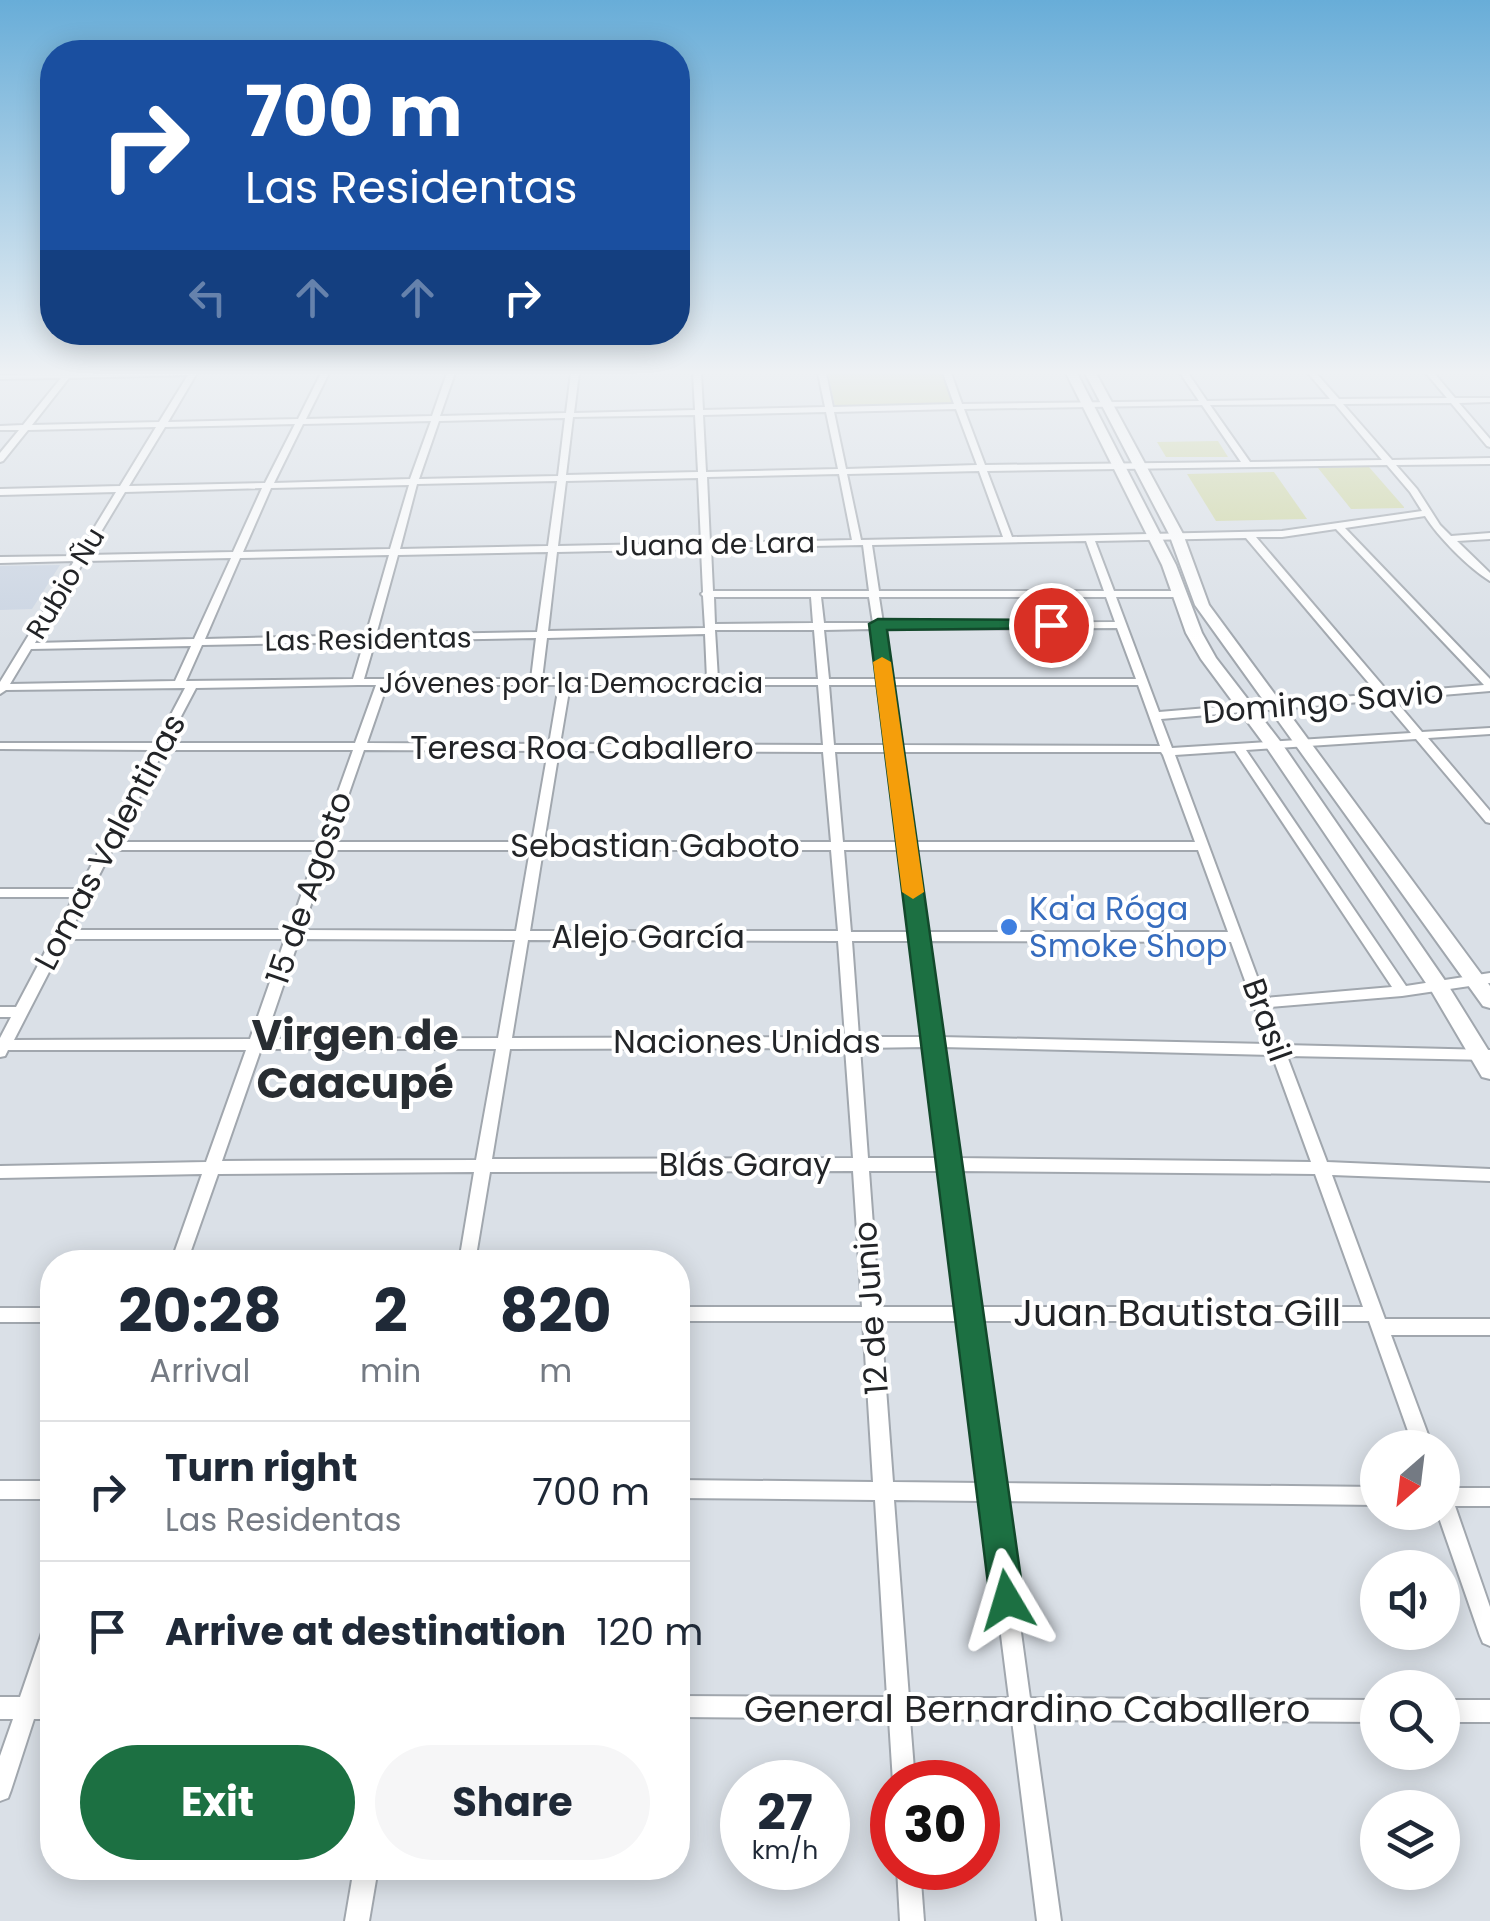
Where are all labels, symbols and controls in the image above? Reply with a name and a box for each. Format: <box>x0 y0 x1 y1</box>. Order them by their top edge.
text: 700 m <box>245 62 463 161</box>
icon: right <box>80 80 210 210</box>
text: Las Residentas <box>245 156 578 219</box>
icon: left <box>180 270 235 325</box>
icon: ahead <box>285 270 340 325</box>
icon: ahead <box>390 270 445 325</box>
icon: right <box>495 270 550 325</box>
street label: Rubio Ñu <box>17 520 114 646</box>
street label: Juana de Lara <box>615 523 815 566</box>
pin <box>1009 583 1094 668</box>
icon: arrive <box>1024 598 1079 653</box>
street label: Las Residentas <box>264 618 472 661</box>
street label: Jóvenes por la Democracia <box>379 664 763 703</box>
street label: Domingo Savio <box>1201 669 1445 734</box>
street label: Lomas Valentinas <box>23 706 196 978</box>
street label: Teresa Roa Caballero <box>410 725 754 770</box>
street label: 15 de Agosto <box>254 785 363 990</box>
street label: Sebastian Gaboto <box>510 823 800 868</box>
place label: Ka'a Róga Smoke Shop <box>1029 886 1227 968</box>
street label: Alejo García <box>551 914 745 959</box>
marker: Ka'a Róga Smoke Shop <box>998 916 1020 938</box>
street label: Brasil <box>1232 972 1303 1068</box>
district label: Virgen de Caacupé <box>251 1006 459 1113</box>
street label: Naciones Unidas <box>613 1019 881 1064</box>
street label: Blás Garay <box>659 1142 831 1187</box>
street label: 12 de Junio <box>842 1220 899 1396</box>
text: 20:28 <box>118 1269 282 1353</box>
text: 2 <box>373 1269 408 1353</box>
text: 820 <box>499 1269 612 1353</box>
street label: Juan Bautista Gill <box>1013 1286 1341 1339</box>
text: Arrival <box>150 1348 250 1393</box>
text: min <box>360 1348 421 1393</box>
text: m <box>539 1348 572 1393</box>
north arrow <box>1360 1430 1460 1530</box>
map controls <box>1360 1430 1460 1890</box>
text: Turn right <box>165 1441 357 1494</box>
icon: right <box>80 1464 135 1519</box>
text: 700 m <box>532 1465 650 1518</box>
text: Las Residentas <box>165 1497 402 1542</box>
position arrow <box>955 1548 1059 1652</box>
button: sound <box>1360 1550 1460 1650</box>
icon: arrive <box>80 1604 135 1659</box>
text: Arrive at destination <box>165 1605 566 1658</box>
text: 120 m <box>596 1605 703 1658</box>
button: search <box>1360 1670 1460 1770</box>
street label: General Bernardino Caballero <box>744 1682 1310 1735</box>
button: Exit <box>80 1745 355 1860</box>
button: Share <box>375 1745 650 1860</box>
speed limit sign: 30 <box>870 1760 1000 1890</box>
text: 27 <box>757 1777 813 1848</box>
button: layers <box>1360 1790 1460 1890</box>
text: km/h <box>752 1833 818 1868</box>

